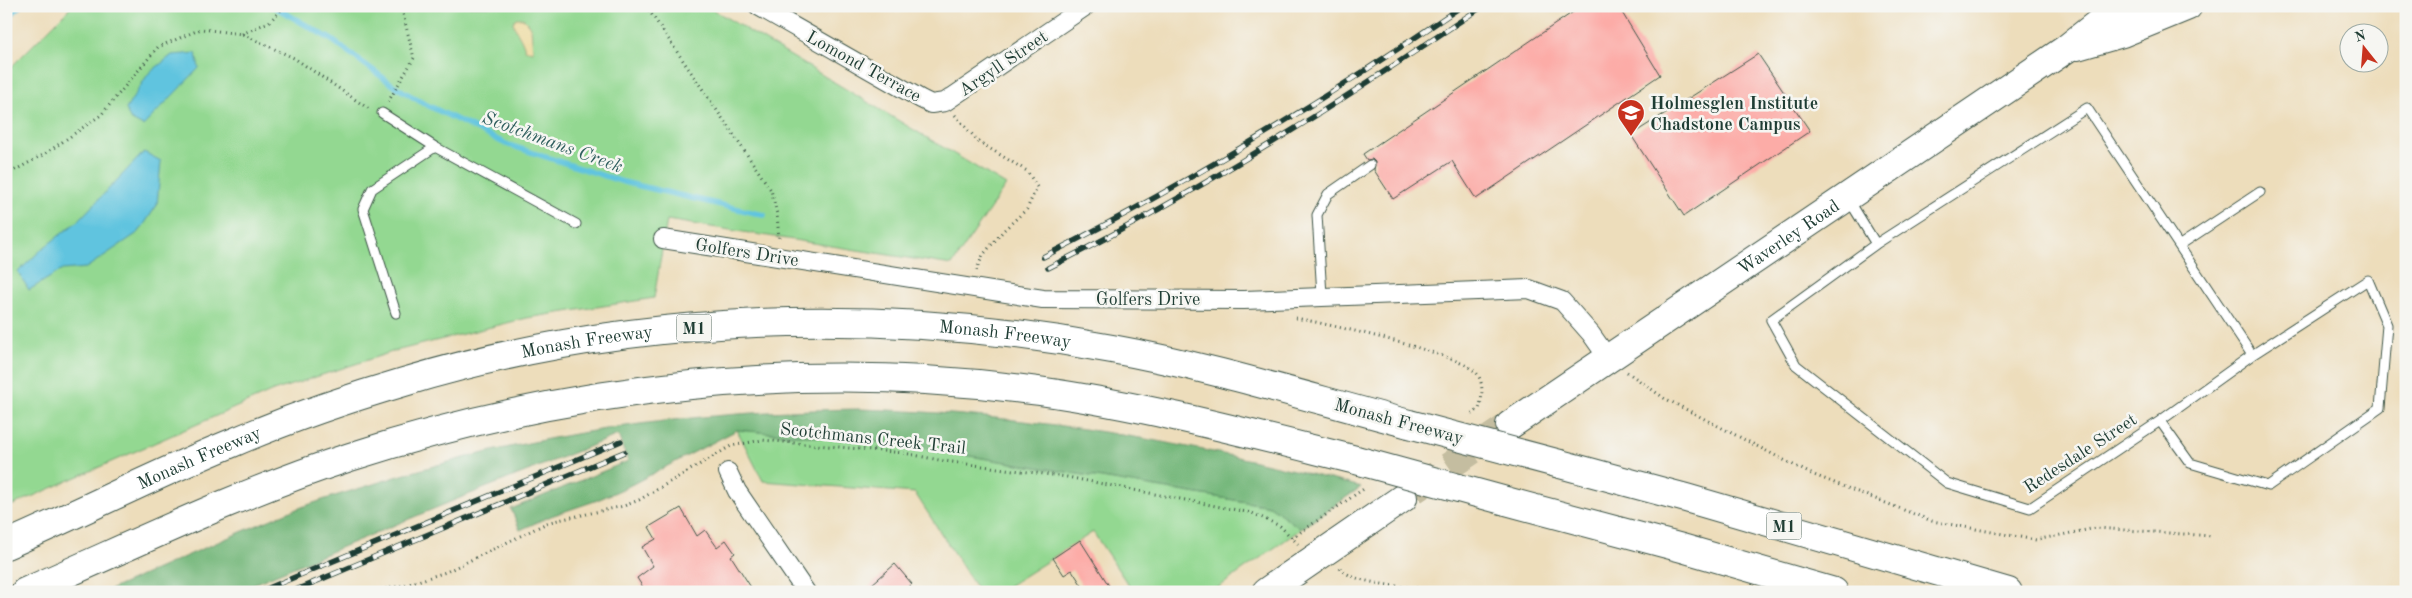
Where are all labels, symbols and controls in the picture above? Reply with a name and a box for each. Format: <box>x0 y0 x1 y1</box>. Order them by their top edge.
north arrow <box>2340 22 2390 72</box>
street label: Lomond Terrace <box>803 28 924 106</box>
street label: Argyll Street <box>956 28 1051 100</box>
text: N <box>2353 28 2368 45</box>
place label: Holmesglen Institute Chadstone Campus <box>1650 95 1818 134</box>
school or university icon: Holmesglen Institute Chadstone Campus <box>1616 98 1646 137</box>
water label: Scotchmans Creek <box>479 109 625 178</box>
street label: Waverley Road <box>1735 197 1843 278</box>
street label: Golfers Drive <box>694 236 800 270</box>
street label: Golfers Drive <box>1096 291 1200 309</box>
road number: M1 <box>676 314 712 342</box>
street label: Monash Freeway <box>938 318 1073 352</box>
street label: Monash Freeway <box>520 323 654 362</box>
street label: Monash Freeway <box>1332 396 1466 448</box>
street label: Redesdale Street <box>2021 411 2140 497</box>
street label: Scotchmans Creek Trail <box>779 420 967 458</box>
street label: Monash Freeway <box>135 424 264 493</box>
road number: M1 <box>1766 512 1802 540</box>

